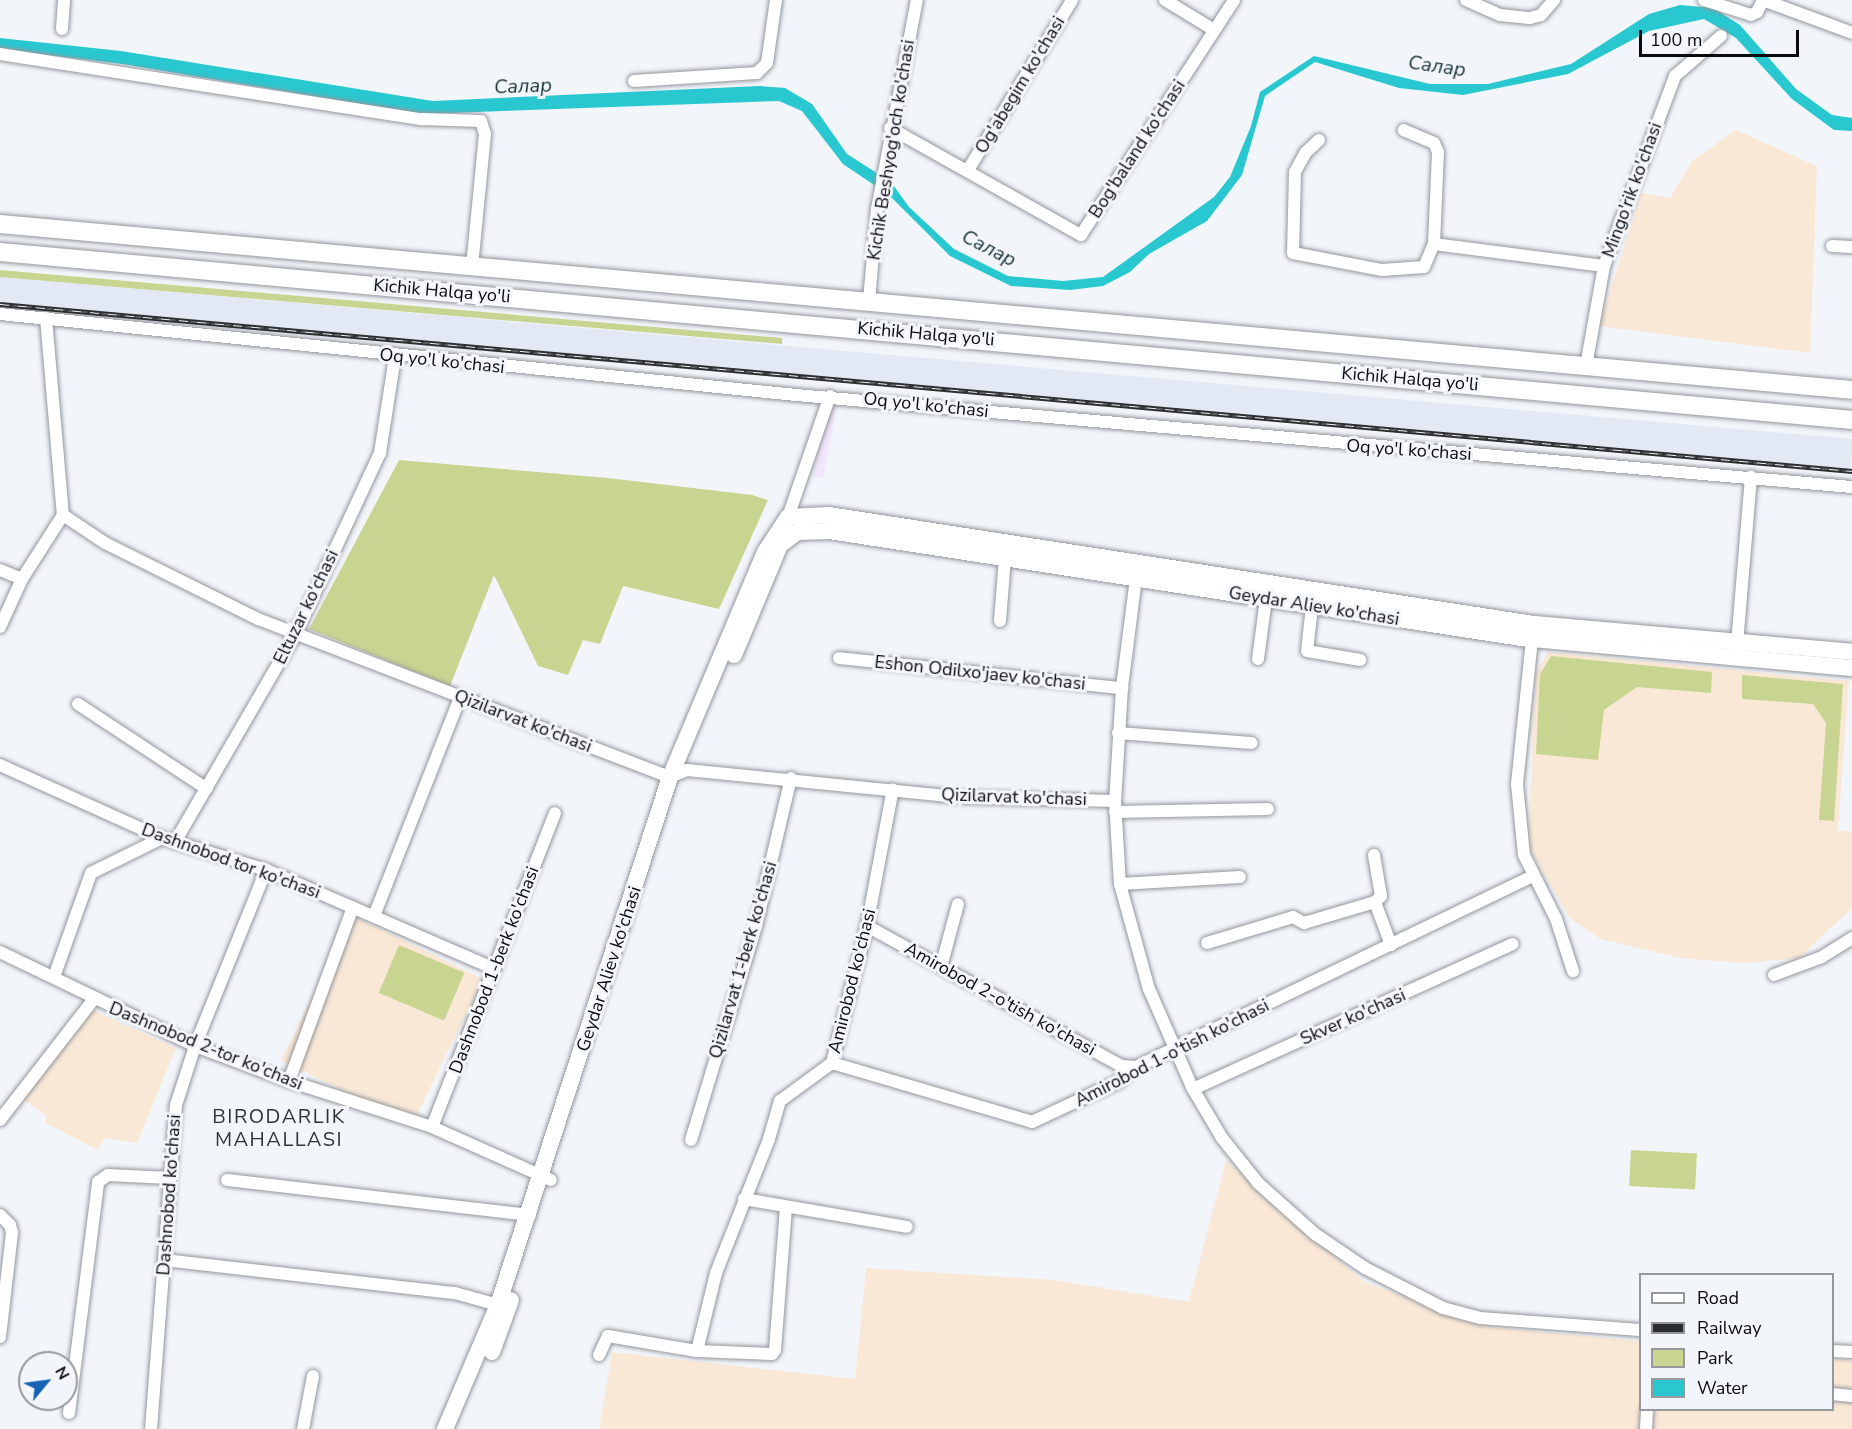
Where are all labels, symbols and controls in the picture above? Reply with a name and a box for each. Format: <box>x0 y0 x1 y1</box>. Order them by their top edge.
street label: Og'abegim ko'chasi <box>970 12 1070 158</box>
scale bar <box>1642 18 1802 56</box>
text: 100 m <box>1650 28 1702 52</box>
street label: Kichik Beshyog'och ko'chasi <box>863 38 919 262</box>
water label: Салар <box>1407 50 1467 82</box>
water label: Салар <box>494 73 552 99</box>
street label: Bog'baland ko'chasi <box>1084 76 1190 222</box>
street label: Mingo'rik ko'chasi <box>1598 119 1666 261</box>
water label: Салар <box>958 224 1020 272</box>
street label: Kichik Halqa yo'li <box>373 274 511 308</box>
street label: Kichik Halqa yo'li <box>857 317 995 351</box>
street label: Oq yo'l ko'chasi <box>378 344 506 378</box>
street label: Kichik Halqa yo'li <box>1341 362 1479 396</box>
street label: Oq yo'l ko'chasi <box>862 388 990 422</box>
street label: Oq yo'l ko'chasi <box>1346 435 1472 465</box>
street label: Eltuzar ko'chasi <box>269 546 343 668</box>
street label: Geydar Aliev ko'chasi <box>1227 582 1401 630</box>
street label: Eshon Odilxo'jaev ko'chasi <box>873 651 1087 695</box>
street label: Qizilarvat ko'chasi <box>451 685 595 757</box>
street label: Qizilarvat ko'chasi <box>941 784 1087 810</box>
street label: Dashnobod tor ko'chasi <box>139 819 323 903</box>
street label: Qizilarvat 1-berk ko'chasi <box>704 859 782 1061</box>
street label: Dashnobod 1-berk ko'chasi <box>445 863 543 1077</box>
street label: Geydar Aliev ko'chasi <box>572 884 646 1054</box>
street label: Amirobod ko'chasi <box>824 906 880 1056</box>
street label: Amirobod 2-o'tish ko'chasi <box>901 937 1099 1061</box>
street label: Skver ko'chasi <box>1297 984 1409 1050</box>
street label: Amirobod 1-o'tish ko'chasi <box>1071 995 1273 1111</box>
street label: Dashnobod 2-tor ko'chasi <box>106 997 306 1095</box>
district label: BIRODARLIK MAHALLASI <box>212 1104 346 1151</box>
street label: Dashnobod ko'chasi <box>153 1114 185 1276</box>
legend <box>1639 1273 1834 1411</box>
text: Road <box>1697 1286 1739 1310</box>
text: Railway <box>1697 1316 1762 1340</box>
text: Park <box>1697 1346 1733 1370</box>
north arrow <box>18 1351 78 1411</box>
text: N <box>49 1363 75 1384</box>
text: Water <box>1697 1376 1748 1400</box>

